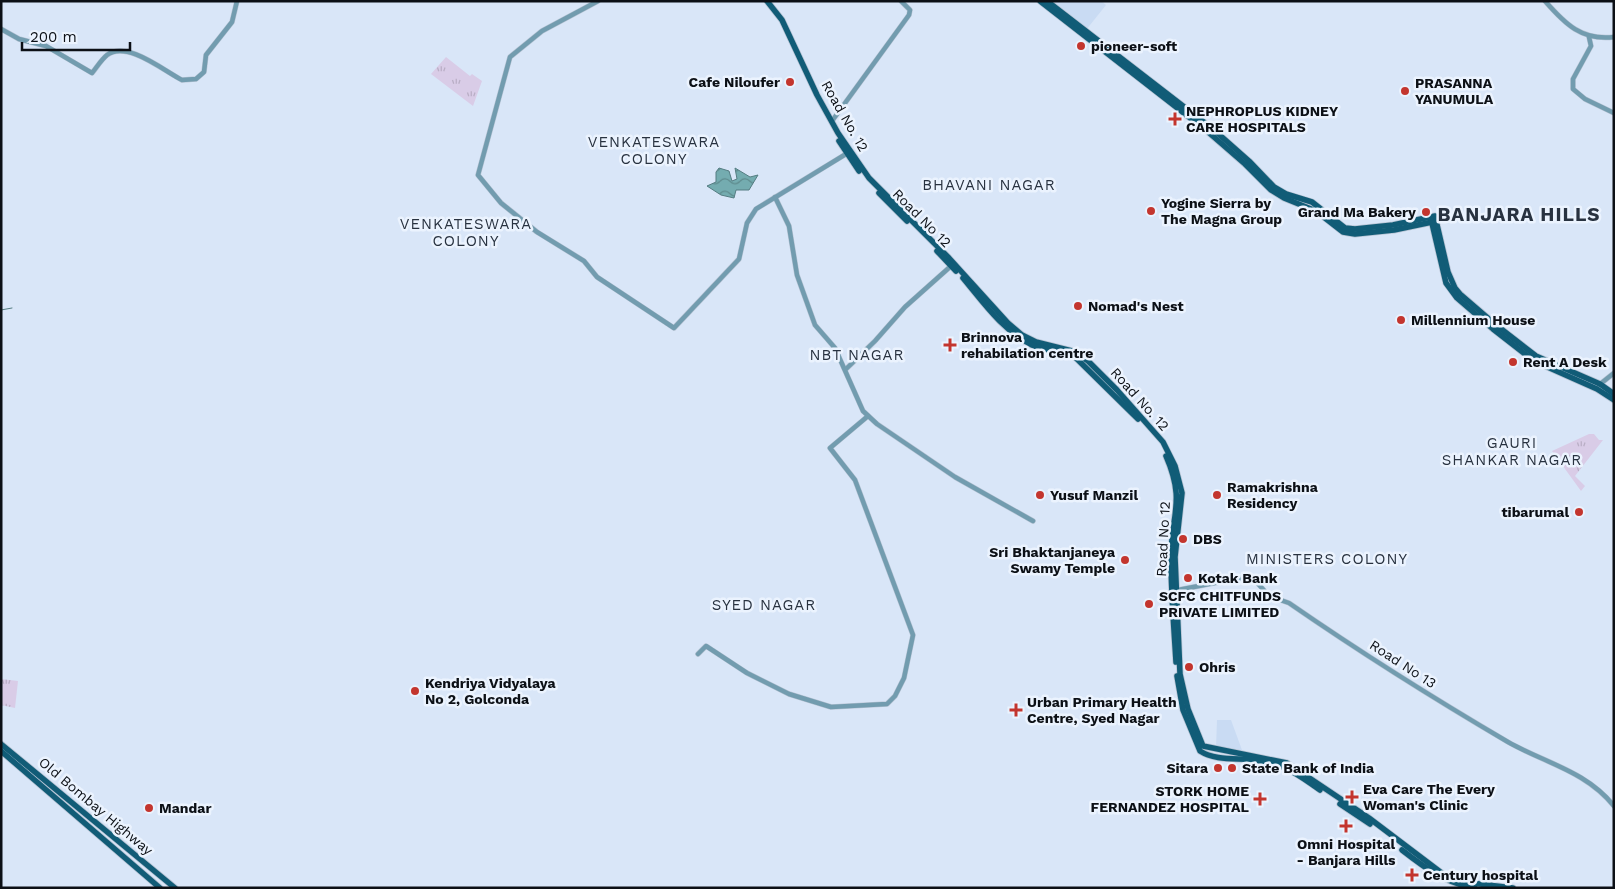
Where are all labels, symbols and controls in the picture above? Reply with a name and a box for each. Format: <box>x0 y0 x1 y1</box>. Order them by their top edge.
scale bar <box>22 20 130 52</box>
text: 200 m <box>30 28 77 46</box>
place label: pioneer-soft <box>1091 38 1177 54</box>
marker: pioneer-soft <box>1075 40 1087 52</box>
place label: Cafe Niloufer <box>689 74 780 90</box>
place label: PRASANNA YANUMULA <box>1415 75 1494 107</box>
marker: Cafe Niloufer <box>784 76 796 88</box>
street label: Road No. 12 <box>818 78 872 154</box>
marker: PRASANNA YANUMULA <box>1399 85 1411 97</box>
place label: NEPHROPLUS KIDNEY CARE HOSPITALS <box>1186 103 1339 135</box>
marker: NEPHROPLUS KIDNEY CARE HOSPITALS <box>1168 112 1182 126</box>
district label: VENKATESWARA COLONY <box>588 133 720 168</box>
district label: BHAVANI NAGAR <box>922 176 1056 194</box>
street label: Road No 12 <box>890 186 954 250</box>
place label: Yogine Sierra by The Magna Group <box>1161 195 1282 227</box>
district label: BANJARA HILLS <box>1437 203 1601 226</box>
place label: Grand Ma Bakery <box>1298 204 1416 220</box>
marker: Yogine Sierra by The Magna Group <box>1145 205 1157 217</box>
marker: Grand Ma Bakery <box>1420 206 1432 218</box>
district label: VENKATESWARA COLONY <box>400 215 532 250</box>
place label: Nomad's Nest <box>1088 298 1184 314</box>
marker: Nomad's Nest <box>1072 300 1084 312</box>
place label: Millennium House <box>1411 312 1535 328</box>
marker: Millennium House <box>1395 314 1407 326</box>
place label: Brinnova rehabilation centre <box>961 329 1093 361</box>
marker: Brinnova rehabilation centre <box>943 338 957 352</box>
district label: NBT NAGAR <box>810 346 904 364</box>
place label: Rent A Desk <box>1523 354 1607 370</box>
marker: Rent A Desk <box>1507 356 1519 368</box>
street label: Road No. 12 <box>1108 364 1172 434</box>
district label: GAURI SHANKAR NAGAR <box>1442 434 1582 469</box>
place label: Ramakrishna Residency <box>1227 479 1319 511</box>
place label: Yusuf Manzil <box>1050 487 1138 503</box>
marker: Yusuf Manzil <box>1034 489 1046 501</box>
marker: Ramakrishna Residency <box>1211 489 1223 501</box>
street label: Road No 12 <box>1153 501 1173 577</box>
place label: tibarumal <box>1501 504 1569 520</box>
marker: tibarumal <box>1573 506 1585 518</box>
place label: DBS <box>1193 531 1222 547</box>
marker: DBS <box>1177 533 1189 545</box>
place label: Sri Bhaktanjaneya Swamy Temple <box>989 544 1116 576</box>
district label: MINISTERS COLONY <box>1246 550 1408 568</box>
marker: Sri Bhaktanjaneya Swamy Temple <box>1119 554 1131 566</box>
place label: Kotak Bank <box>1198 570 1278 586</box>
marker: Kotak Bank <box>1182 572 1194 584</box>
place label: SCFC CHITFUNDS PRIVATE LIMITED <box>1159 588 1281 620</box>
district label: SYED NAGAR <box>712 596 816 614</box>
marker: SCFC CHITFUNDS PRIVATE LIMITED <box>1143 598 1155 610</box>
street label: Road No 13 <box>1367 637 1439 691</box>
place label: Ohris <box>1199 659 1236 675</box>
marker: Ohris <box>1183 661 1195 673</box>
place label: Kendriya Vidyalaya No 2, Golconda <box>425 675 556 707</box>
marker: Kendriya Vidyalaya No 2, Golconda <box>409 685 421 697</box>
place label: Urban Primary Health Centre, Syed Nagar <box>1027 694 1177 726</box>
marker: Urban Primary Health Centre, Syed Nagar <box>1009 703 1023 717</box>
street label: Old Bombay Highway <box>36 754 157 859</box>
place label: Sitara <box>1167 760 1209 776</box>
place label: State Bank of India <box>1242 760 1375 776</box>
marker: Sitara <box>1212 762 1224 774</box>
marker: State Bank of India <box>1226 762 1238 774</box>
place label: Eva Care The Every Woman's Clinic <box>1363 781 1495 813</box>
place label: STORK HOME FERNANDEZ HOSPITAL <box>1091 783 1250 815</box>
marker: Eva Care The Every Woman's Clinic <box>1345 790 1359 804</box>
marker: STORK HOME FERNANDEZ HOSPITAL <box>1253 792 1267 806</box>
place label: Mandar <box>159 800 211 816</box>
marker: Mandar <box>143 802 155 814</box>
marker: Omni Hospital - Banjara Hills <box>1339 819 1353 833</box>
place label: Omni Hospital - Banjara Hills <box>1297 836 1396 868</box>
place label: Century hospital <box>1423 867 1538 883</box>
marker: Century hospital <box>1405 868 1419 882</box>

